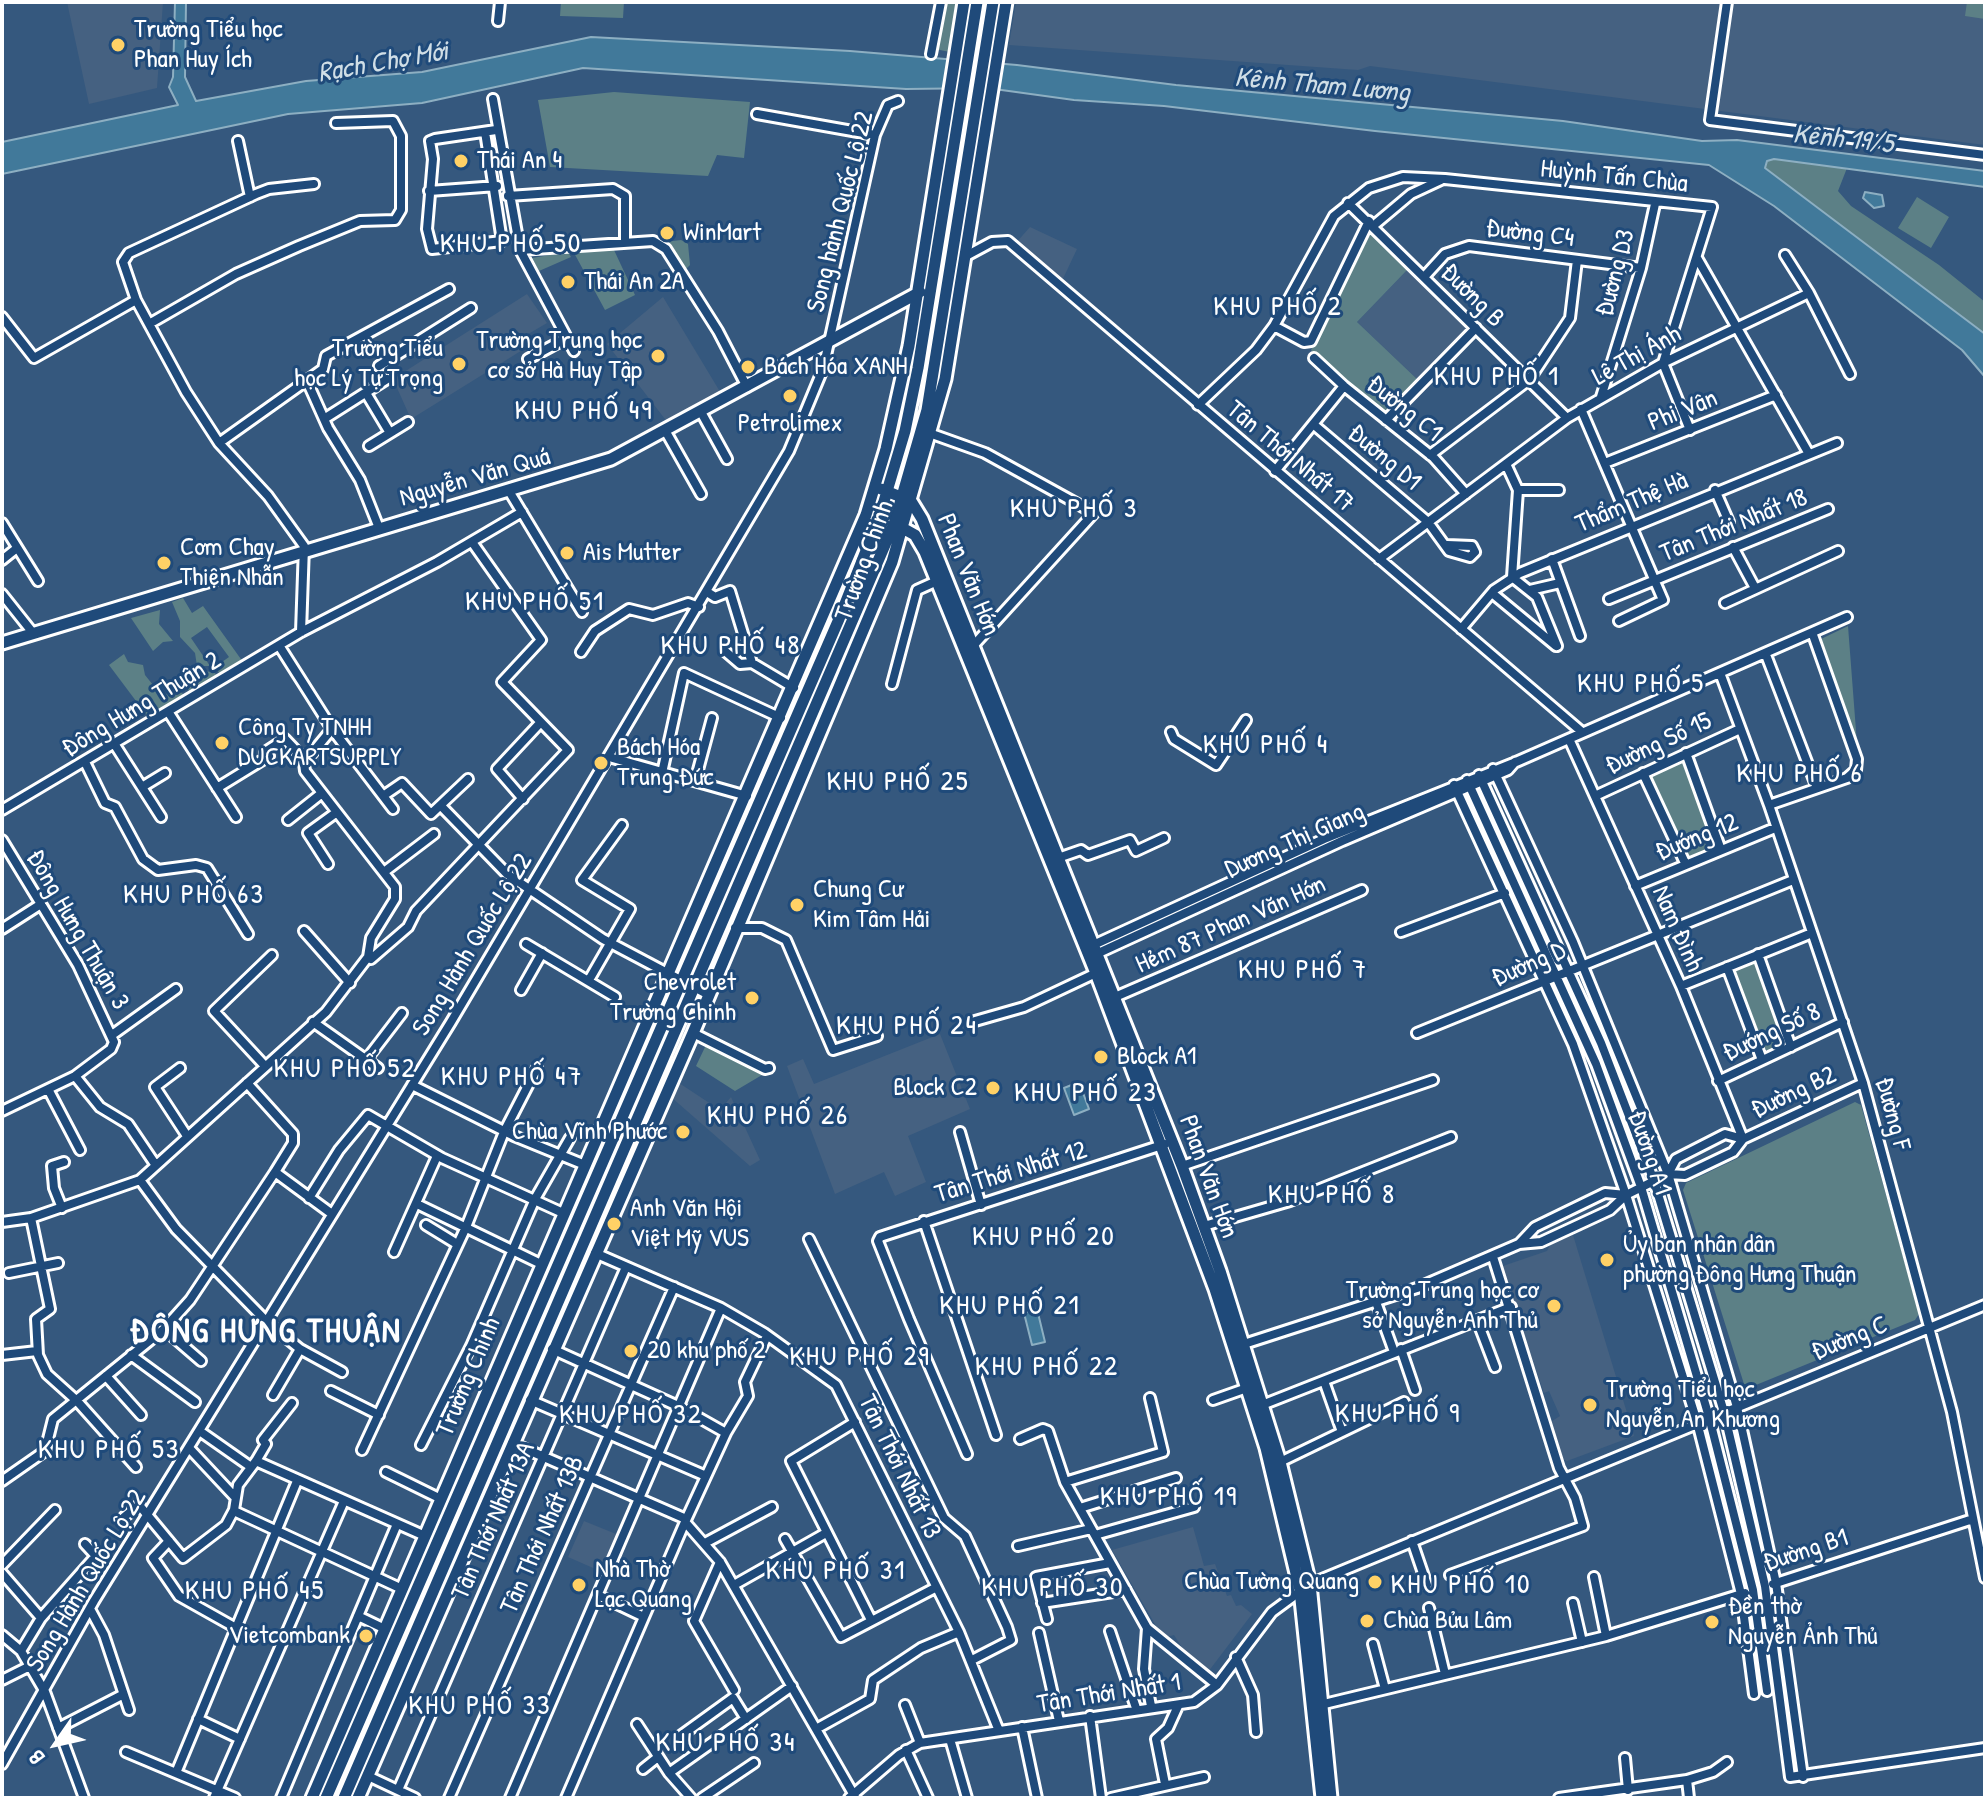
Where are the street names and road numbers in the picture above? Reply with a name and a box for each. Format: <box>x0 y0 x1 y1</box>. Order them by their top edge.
street label: Song hành Quốc Lộ 22 <box>801 108 881 316</box>
street label: Huỳnh Tấn Chùa <box>1539 154 1689 200</box>
street label: Đường C4 <box>1484 213 1576 255</box>
street label: Đường D3 <box>1589 226 1643 320</box>
street label: Đường B <box>1434 258 1510 334</box>
street label: Lê Thị Ánh <box>1587 319 1687 393</box>
street label: Đường C1 <box>1360 369 1448 449</box>
street label: Phi Vân <box>1644 383 1722 439</box>
street label: Tân Thới Nhất 17 <box>1220 394 1360 520</box>
street label: Đường D1 <box>1341 418 1427 498</box>
street label: Nguyễn Văn Quá <box>396 442 554 514</box>
street label: Thẩm Thệ Hà <box>1571 465 1693 541</box>
street label: Tân Thới Nhất 18 <box>1656 482 1812 570</box>
street label: Trường Chinh <box>829 496 901 626</box>
street label: Phan Văn Hớn <box>930 510 1006 640</box>
street label: Đông Hưng Thuận 2 <box>57 645 227 765</box>
street label: Đường Số 15 <box>1601 706 1717 782</box>
street label: Dương Thị Giang <box>1220 796 1370 886</box>
street label: Đướng 12 <box>1651 807 1743 869</box>
street label: Đông Hưng Thuận 3 <box>19 845 135 1015</box>
street label: Song Hành Quốc Lộ 22 <box>406 848 540 1042</box>
street label: Hẻm 87 Phan Văn Hớn <box>1131 869 1331 981</box>
street label: Nam Đình <box>1644 881 1710 977</box>
street label: Đường D <box>1488 936 1570 994</box>
street label: Đướng Số 8 <box>1718 997 1826 1069</box>
street label: Đường B2 <box>1747 1060 1841 1126</box>
street label: Đường F <box>1867 1074 1917 1154</box>
street label: Đường A1 <box>1620 1107 1678 1199</box>
street label: Phan Văn Hớn <box>1171 1111 1245 1243</box>
street label: Tân Thới Nhất 12 <box>931 1135 1091 1211</box>
street label: Đường C <box>1808 1310 1892 1368</box>
street label: Trường Chinh <box>430 1313 508 1441</box>
street label: Tân Thới Nhất 13 <box>851 1390 947 1544</box>
street label: Tân Thới Nhất 13A <box>445 1437 543 1605</box>
street label: Tân Thới Nhất 13B <box>494 1451 592 1619</box>
street label: Song Hành Quốc Lộ 22 <box>20 1484 154 1678</box>
street label: Đường B1 <box>1760 1523 1852 1579</box>
street label: Tân Thới Nhất 1 <box>1035 1667 1183 1721</box>

